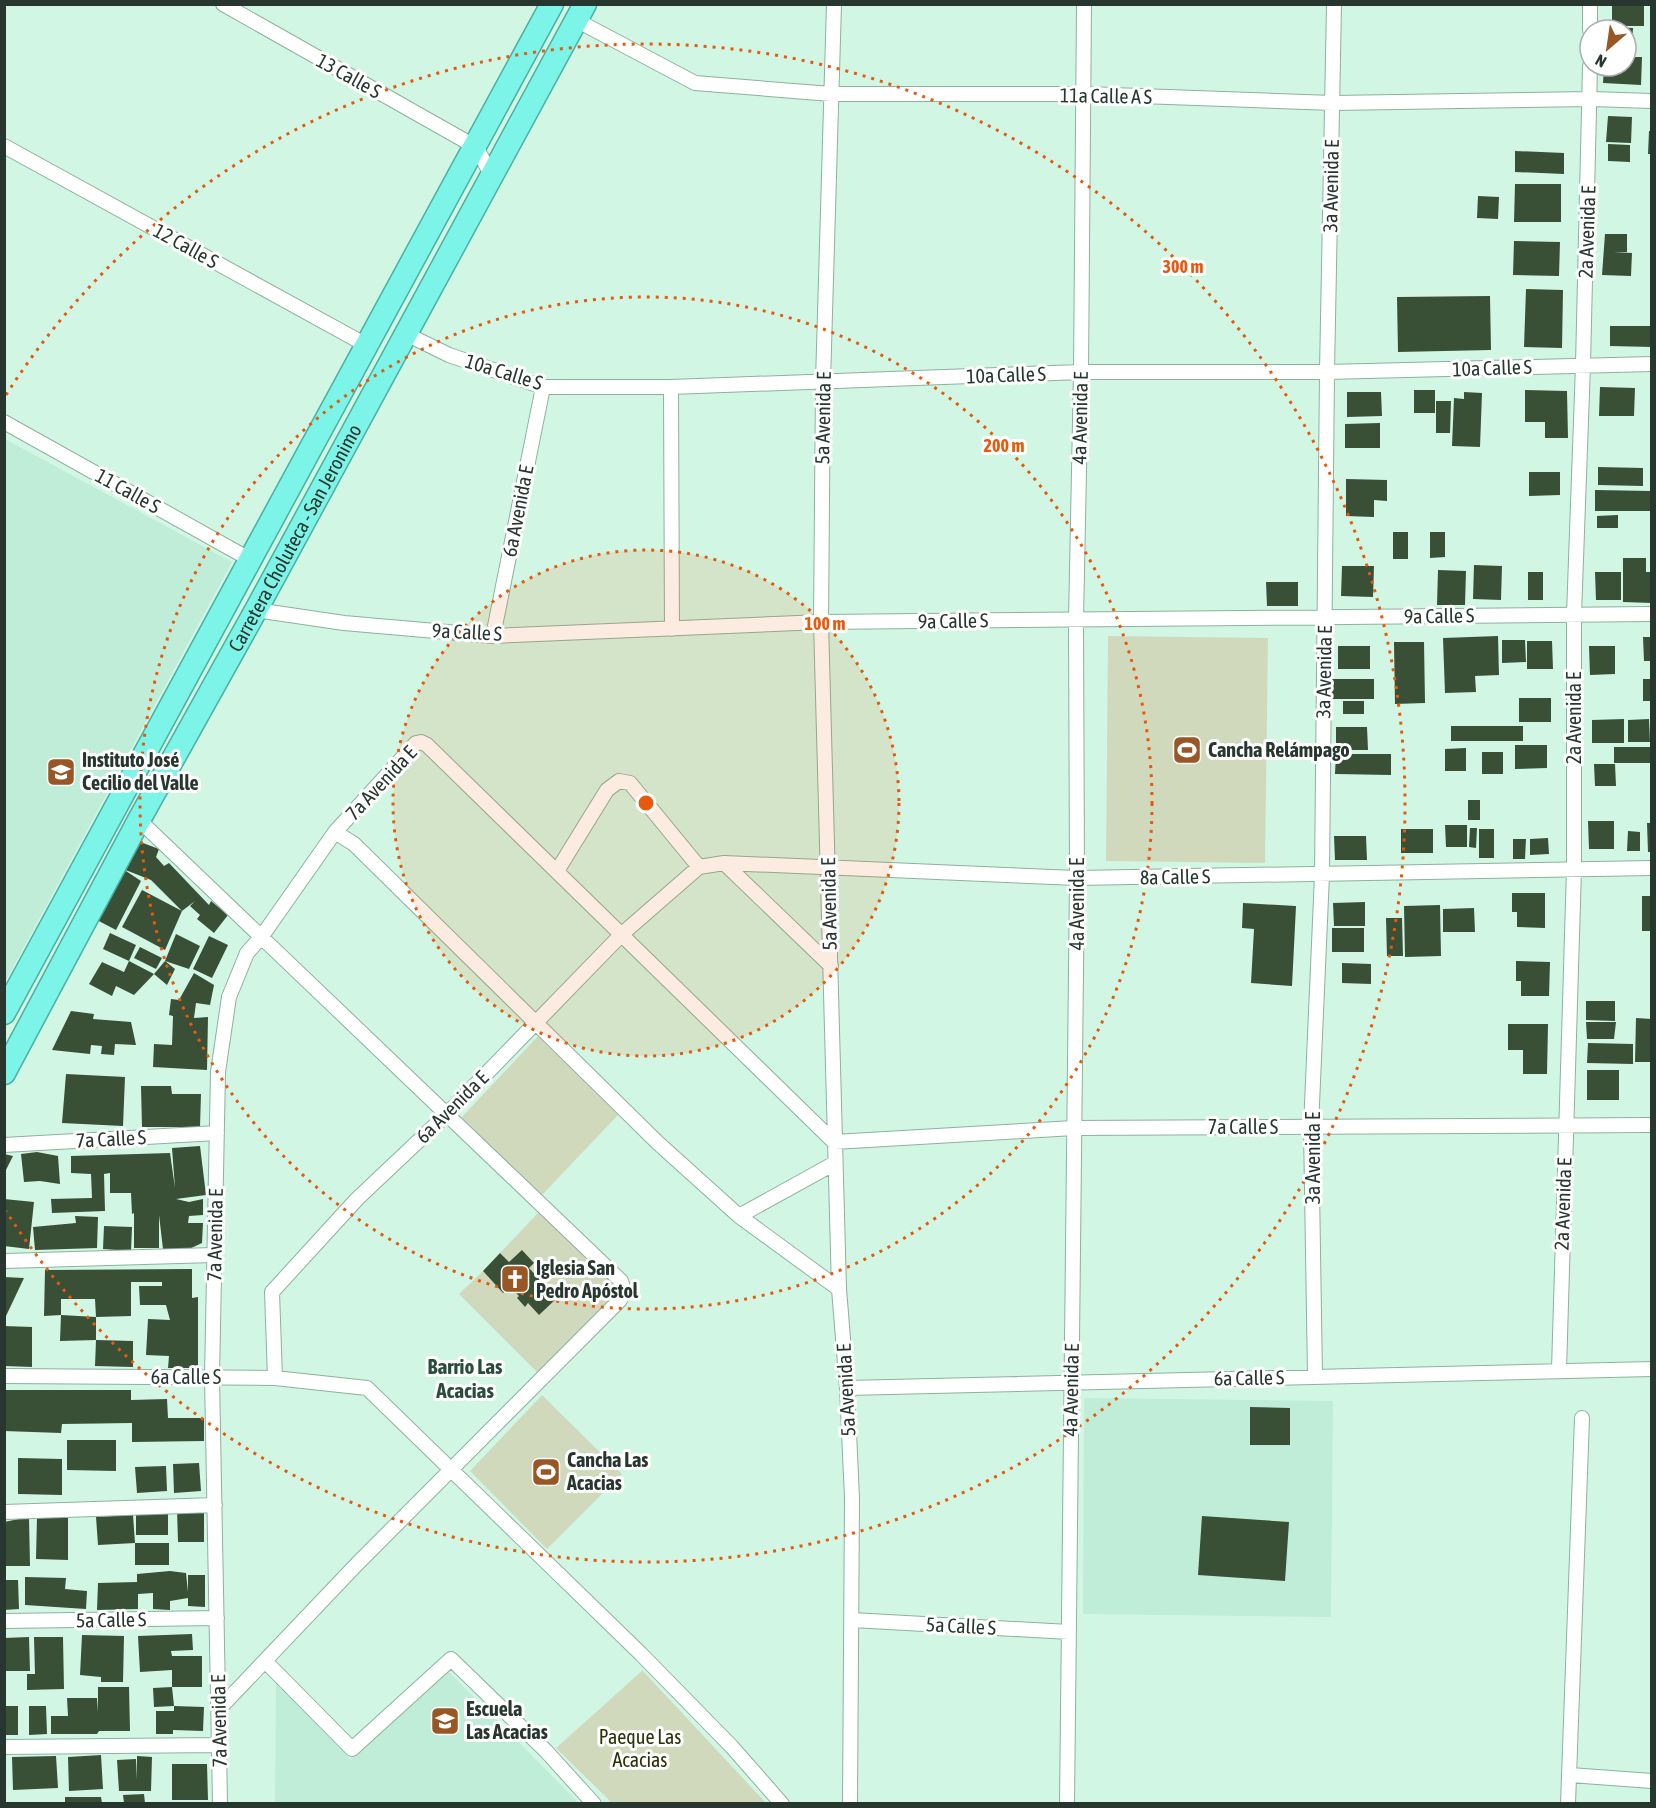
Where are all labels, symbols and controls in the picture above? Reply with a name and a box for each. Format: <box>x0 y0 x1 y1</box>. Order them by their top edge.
north arrow <box>1578 18 1638 78</box>
street label: 13 Calle S <box>313 48 386 103</box>
text: N <box>1592 51 1609 71</box>
street label: 11a Calle A S <box>1060 83 1152 108</box>
street label: 3a Avenida E <box>1318 139 1343 233</box>
street label: 2a Avenida E <box>1573 185 1600 279</box>
street label: 12 Calle S <box>150 218 223 273</box>
text: 300 m <box>1163 256 1203 277</box>
street label: 10a Calle S <box>463 349 546 394</box>
street label: 10a Calle S <box>1452 355 1532 380</box>
street label: 10a Calle S <box>966 362 1046 387</box>
street label: 5a Avenida E <box>810 371 835 465</box>
street label: 4a Avenida E <box>1067 371 1092 465</box>
street label: Carretera Choluteca - San Jeronimo <box>223 420 366 655</box>
text: 200 m <box>984 435 1024 456</box>
street label: 11 Calle S <box>92 463 165 518</box>
street label: 6a Avenida E <box>497 463 538 559</box>
street label: 9a Calle S <box>1404 603 1474 628</box>
street label: 9a Calle S <box>918 608 988 633</box>
text: 100 m <box>805 613 845 634</box>
street label: 9a Calle S <box>431 618 503 645</box>
street label: 3a Avenida E <box>1311 625 1336 719</box>
street label: 2a Avenida E <box>1562 671 1585 764</box>
sports icon: Cancha Relámpago <box>1171 734 1203 766</box>
place label: Cancha Relámpago <box>1208 738 1350 761</box>
street label: 7a Avenida E <box>341 741 421 824</box>
place label: Instituto José Cecilio del Valle <box>82 748 199 794</box>
school or university icon: Instituto José Cecilio del Valle <box>45 756 77 788</box>
centre of rings <box>636 793 656 813</box>
street label: 5a Avenida E <box>816 857 841 951</box>
street label: 4a Avenida E <box>1065 857 1088 950</box>
street label: 8a Calle S <box>1140 864 1210 889</box>
street label: 6a Avenida E <box>411 1065 493 1148</box>
street label: 3a Avenida E <box>1301 1111 1324 1204</box>
street label: 7a Calle S <box>1208 1115 1278 1138</box>
street label: 7a Calle S <box>75 1125 147 1152</box>
street label: 2a Avenida E <box>1549 1157 1576 1251</box>
street label: 7a Avenida E <box>202 1188 227 1282</box>
place label: Iglesia San Pedro Apóstol <box>536 1256 639 1302</box>
church icon: Iglesia San Pedro Apóstol <box>499 1263 531 1295</box>
street label: 5a Avenida E <box>832 1343 859 1437</box>
street label: 4a Avenida E <box>1058 1343 1083 1437</box>
district label: Barrio Las Acacias <box>428 1354 503 1402</box>
street label: 6a Calle S <box>151 1365 221 1388</box>
street label: 6a Calle S <box>1214 1365 1284 1390</box>
place label: Cancha Las Acacias <box>566 1448 648 1494</box>
sports icon: Cancha Las Acacias <box>530 1456 562 1488</box>
street label: 5a Calle S <box>76 1607 146 1632</box>
street label: 5a Calle S <box>925 1612 997 1639</box>
street label: 7a Avenida E <box>206 1674 231 1768</box>
place label: Escuela Las Acacias <box>466 1697 548 1743</box>
school or university icon: Escuela Las Acacias <box>429 1705 461 1737</box>
park label: Paeque Las Acacias <box>599 1725 681 1771</box>

